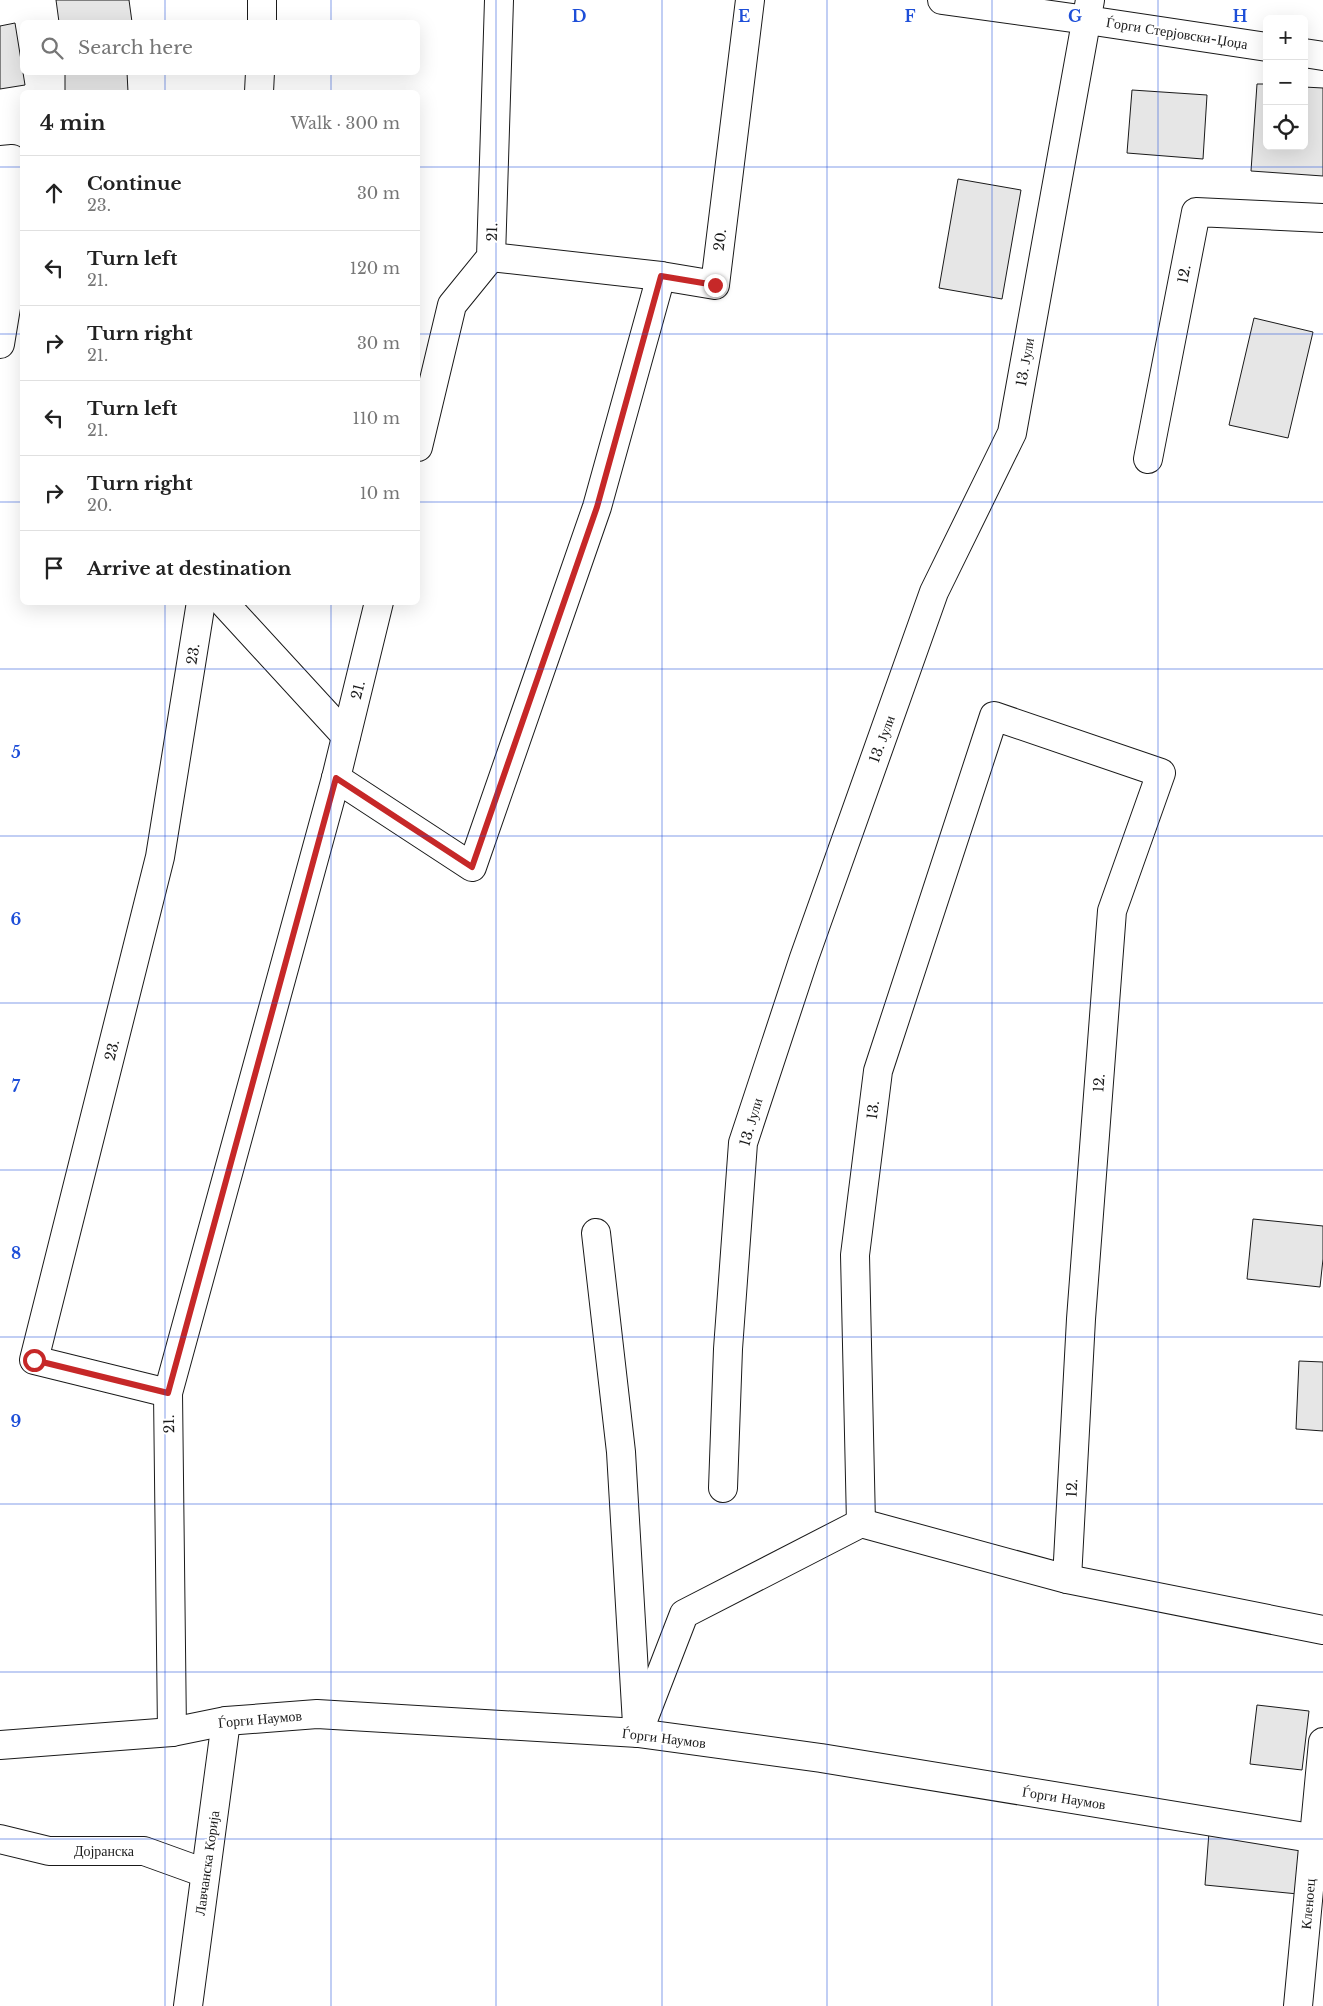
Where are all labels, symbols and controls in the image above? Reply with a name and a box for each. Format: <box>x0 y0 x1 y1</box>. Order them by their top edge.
text: D <box>572 6 586 26</box>
text: E <box>738 6 750 26</box>
text: F <box>904 6 916 26</box>
text: G <box>1068 6 1082 26</box>
text: H <box>1232 6 1248 26</box>
street label: Ѓорги Стерјовски-Џоџа <box>1105 13 1250 53</box>
map controls <box>1263 15 1308 150</box>
button: + <box>1263 15 1308 60</box>
search box <box>20 20 420 75</box>
icon: search <box>38 34 66 62</box>
text: Search here <box>78 36 193 59</box>
button: − <box>1263 60 1308 105</box>
button: locate <box>1263 105 1308 150</box>
text: 4 min <box>40 110 106 136</box>
text: Walk · 300 m <box>291 113 400 133</box>
text: Continue <box>87 172 182 195</box>
icon: ahead <box>40 179 68 207</box>
text: 30 m <box>357 183 400 203</box>
text: 23. <box>87 195 111 215</box>
street label: 21. <box>483 222 501 242</box>
street label: 20. <box>710 228 730 252</box>
text: Turn left <box>87 247 178 270</box>
icon: left <box>40 254 68 282</box>
text: 120 m <box>350 258 400 278</box>
street label: 12. <box>1173 263 1195 285</box>
text: 21. <box>87 270 108 290</box>
route end <box>704 274 727 297</box>
text: Turn right <box>87 322 193 345</box>
icon: right <box>40 329 68 357</box>
text: 30 m <box>357 333 400 353</box>
street label: 13. Јули <box>1012 336 1038 388</box>
text: 21. <box>87 345 108 365</box>
text: Turn left <box>87 397 178 420</box>
icon: left <box>40 404 68 432</box>
text: 110 m <box>353 408 400 428</box>
text: 21. <box>87 420 108 440</box>
text: Turn right <box>87 472 193 495</box>
icon: right <box>40 479 68 507</box>
text: 10 m <box>360 483 400 503</box>
text: 20. <box>87 495 112 515</box>
icon: arrive <box>40 554 68 582</box>
text: Arrive at destination <box>87 557 291 580</box>
street label: 23. <box>182 642 204 666</box>
street label: 21. <box>347 679 369 701</box>
street label: 13. Јули <box>865 712 899 765</box>
text: 5 <box>11 742 21 762</box>
text: 6 <box>11 909 22 929</box>
street label: 23. <box>101 1038 123 1062</box>
street label: 12. <box>1089 1073 1109 1093</box>
text: 7 <box>12 1076 21 1096</box>
street label: 13. Јули <box>736 1096 767 1148</box>
street label: 13. <box>863 1100 883 1120</box>
text: 8 <box>11 1243 21 1263</box>
route start <box>23 1349 46 1372</box>
text: 9 <box>11 1411 22 1431</box>
street label: 21. <box>160 1415 178 1433</box>
street label: 12. <box>1063 1478 1081 1498</box>
street label: Ѓорги Наумов <box>217 1706 303 1732</box>
street label: Ѓорги Наумов <box>621 1724 707 1752</box>
street label: Ѓорги Наумов <box>1021 1783 1107 1814</box>
street label: Лавчанска Корија <box>191 1809 223 1917</box>
street label: Дојранска <box>74 1842 135 1860</box>
street label: Кленоец <box>1297 1877 1319 1930</box>

